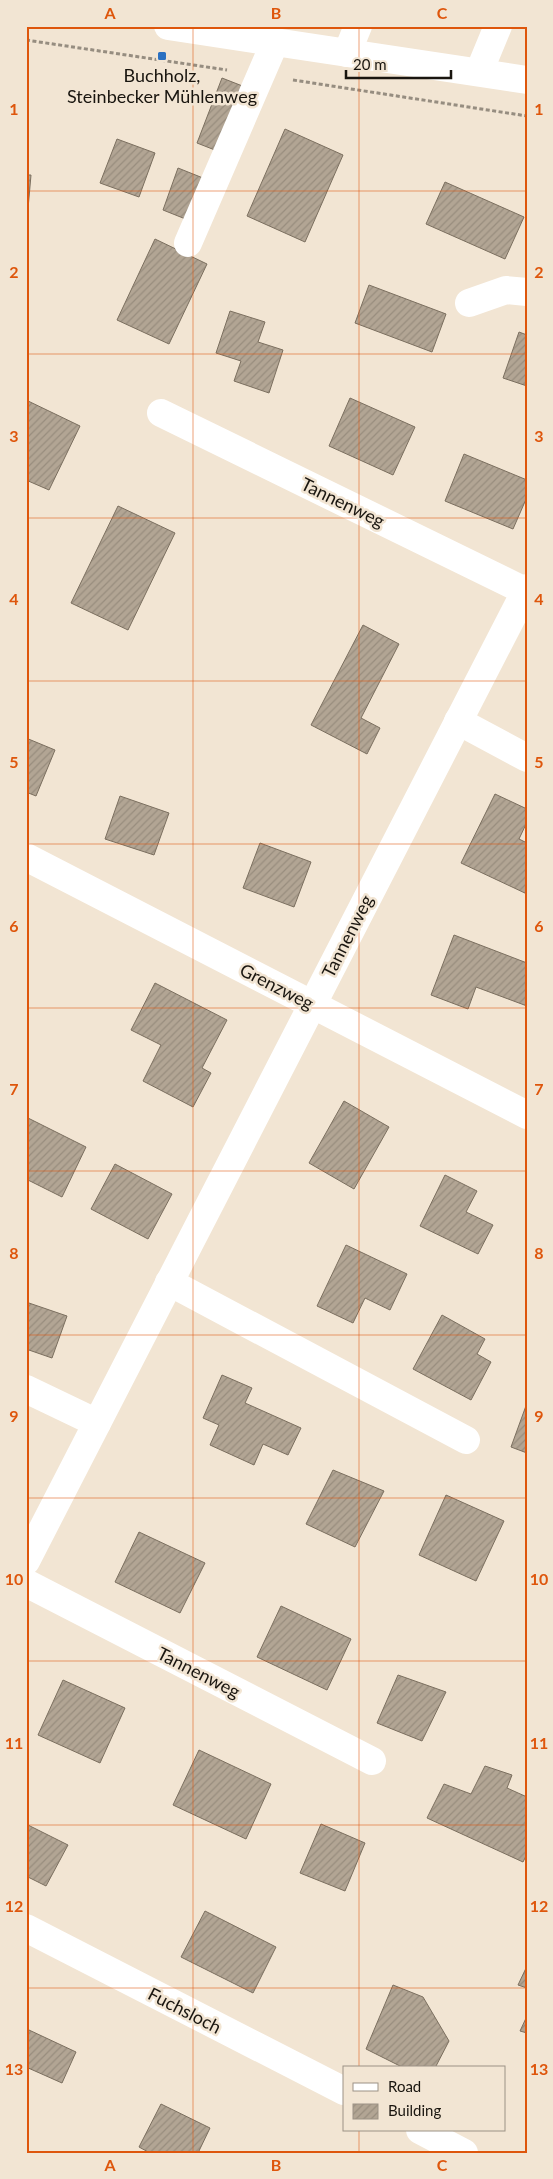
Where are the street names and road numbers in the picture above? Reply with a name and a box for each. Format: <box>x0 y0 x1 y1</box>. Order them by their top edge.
street label: Tannenweg <box>298 472 388 532</box>
street label: Tannenweg <box>317 891 377 981</box>
street label: Grenzweg <box>236 958 318 1014</box>
street label: Tannenweg <box>154 1642 244 1702</box>
street label: Fuchsloch <box>145 1982 225 2038</box>

